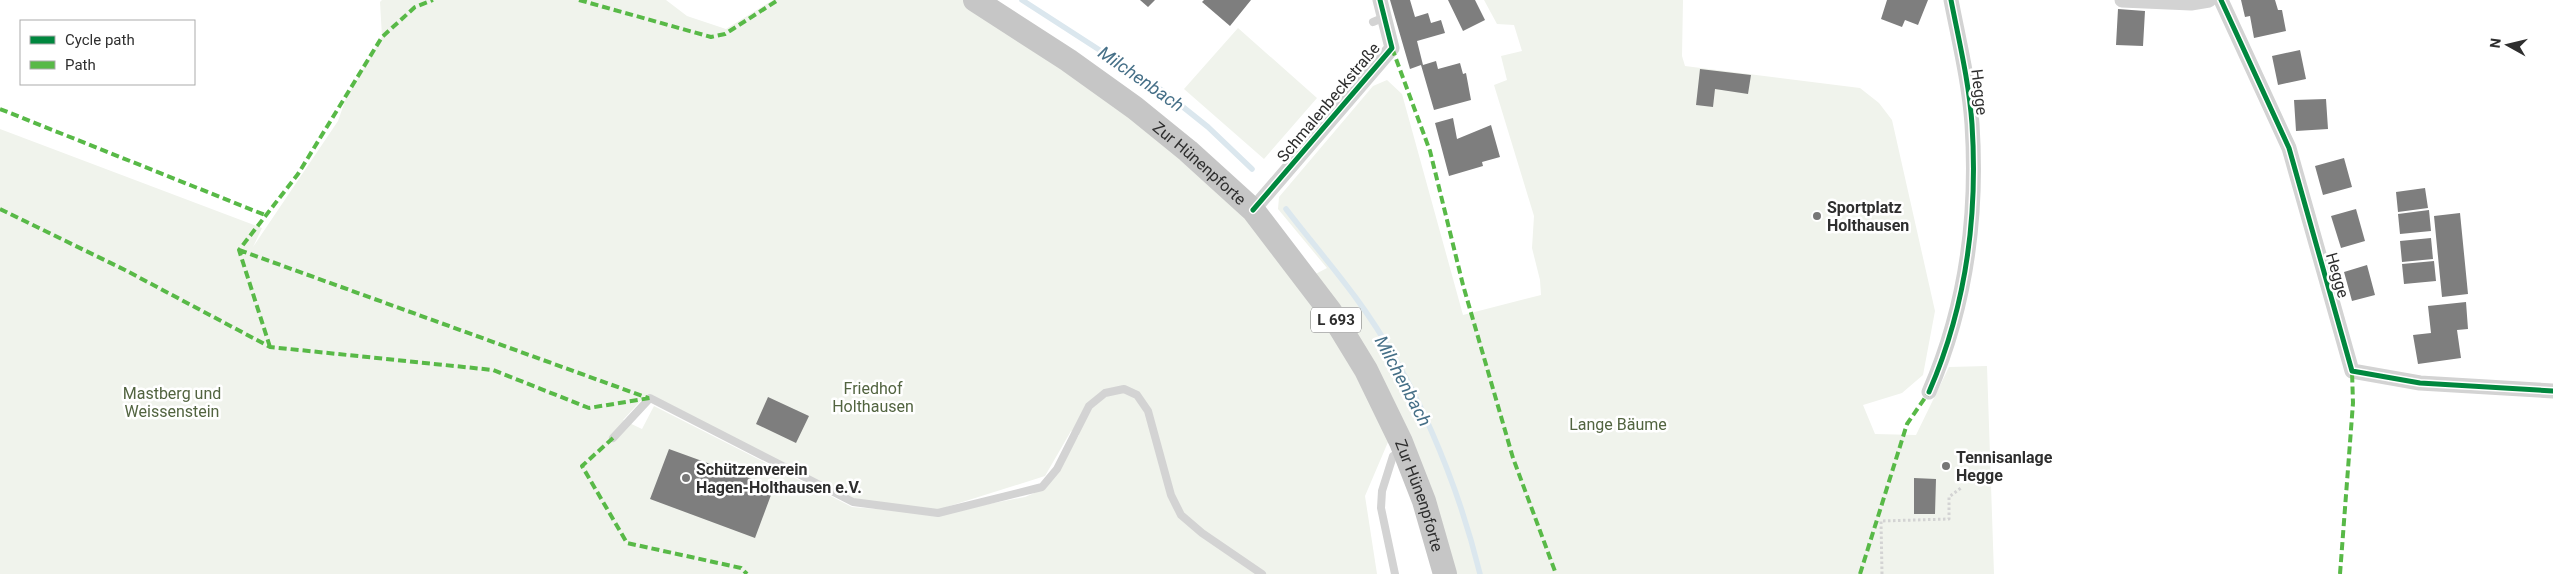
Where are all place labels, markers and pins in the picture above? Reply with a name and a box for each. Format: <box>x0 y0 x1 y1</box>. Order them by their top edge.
place label: Sportplatz Holthausen <box>1827 198 1909 235</box>
marker: Sportplatz Holthausen <box>1811 210 1823 222</box>
place label: Tennisanlage Hegge <box>1956 448 2053 485</box>
place label: Schützenverein Hagen-Holthausen e.V. <box>696 460 862 497</box>
marker: Tennisanlage Hegge <box>1940 460 1952 472</box>
marker: Schützenverein Hagen-Holthausen e.V. <box>680 472 692 484</box>

